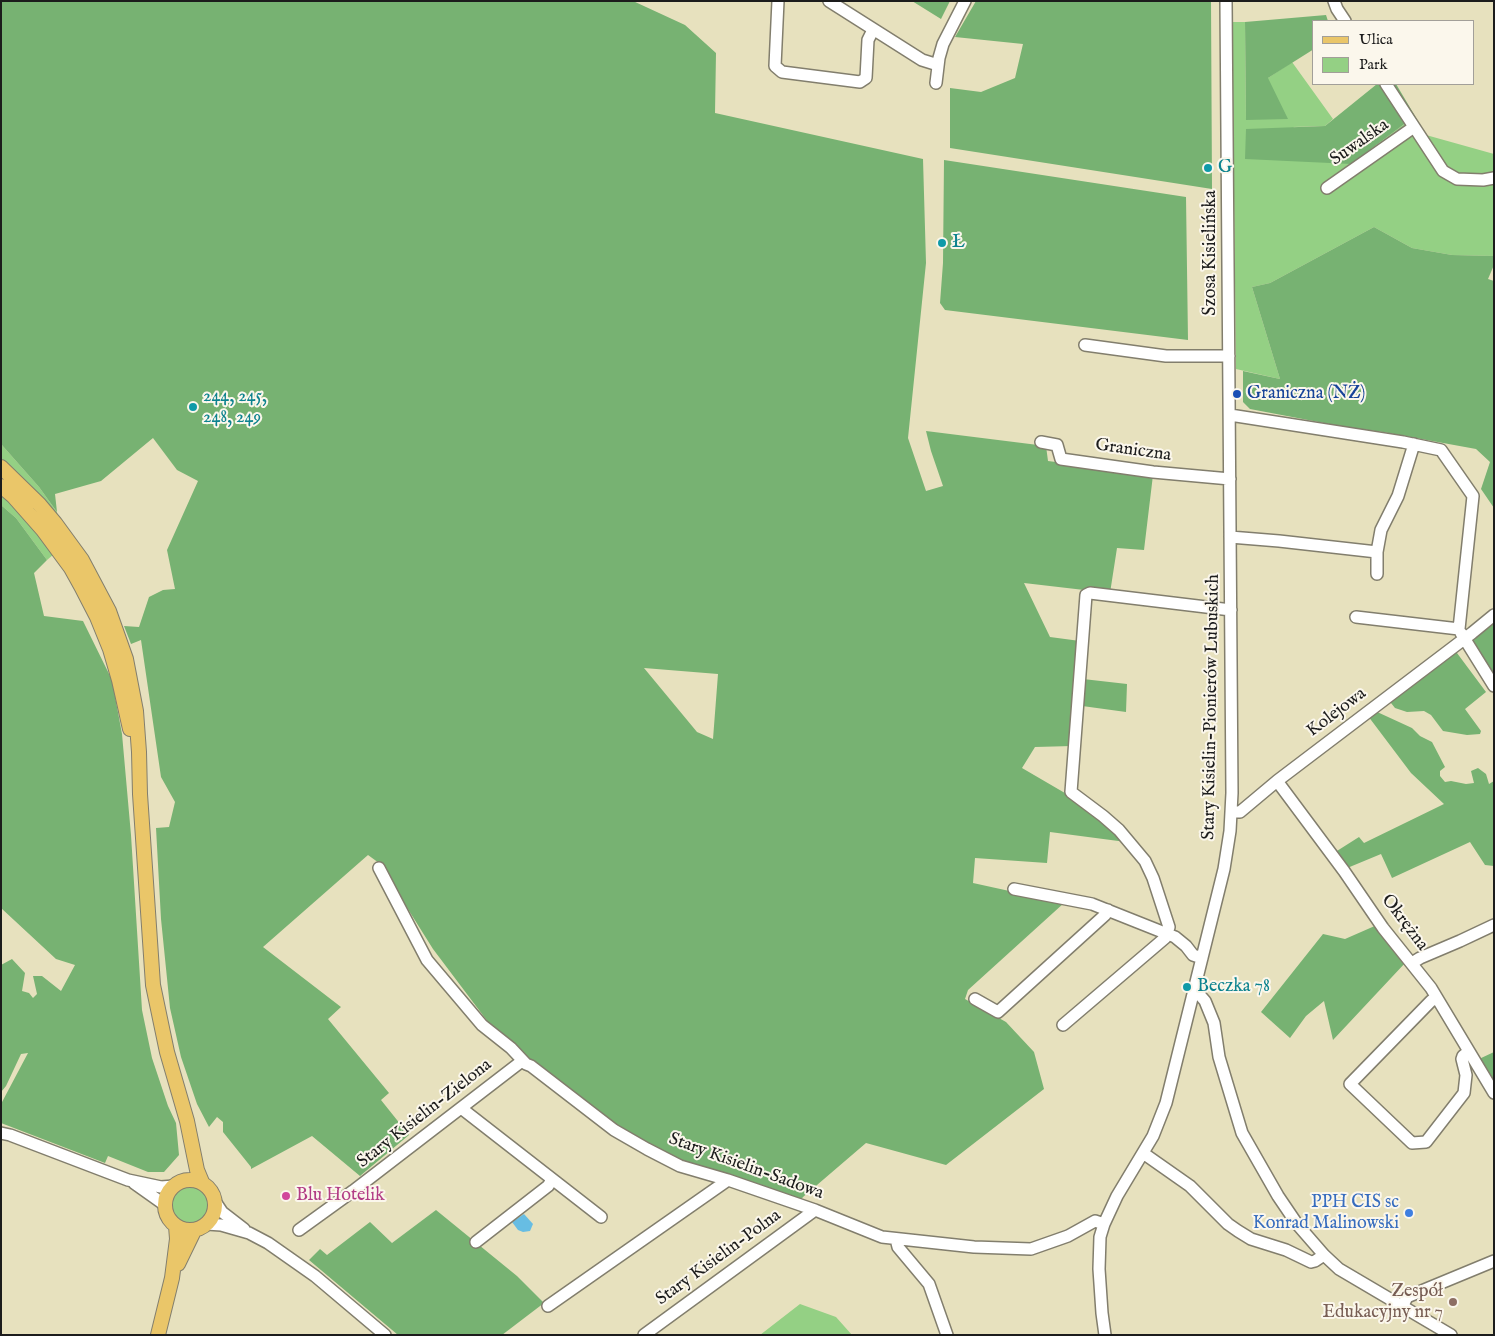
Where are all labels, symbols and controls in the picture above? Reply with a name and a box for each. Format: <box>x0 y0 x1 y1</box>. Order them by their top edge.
legend <box>1312 20 1475 85</box>
text: Ulica <box>1359 30 1393 49</box>
text: Park <box>1359 55 1388 74</box>
street label: Suwalska <box>1326 115 1394 171</box>
place label: G <box>1218 157 1232 179</box>
marker: G <box>1202 162 1214 174</box>
street label: Szosa Kisielińska <box>1200 190 1222 316</box>
place label: Ł <box>952 232 965 254</box>
marker: Ł <box>936 237 948 249</box>
place label: Graniczna (NŻ) <box>1247 383 1365 405</box>
place label: 244, 245, 248, 249 <box>203 386 267 428</box>
marker: Graniczna (NŻ) <box>1231 388 1243 400</box>
marker: 244, 245, 248, 249 <box>187 401 199 413</box>
street label: Graniczna <box>1094 435 1172 467</box>
street label: Stary Kisielin-Pionierów Lubuskich <box>1199 574 1225 840</box>
street label: Kolejowa <box>1303 684 1371 742</box>
street label: Okrężna <box>1376 891 1432 955</box>
place label: Beczka 78 <box>1197 976 1270 998</box>
marker: Beczka 78 <box>1181 981 1193 993</box>
street label: Stary Kisielin-Zielona <box>353 1055 497 1173</box>
street label: Stary Kisielin-Sadowa <box>666 1129 826 1205</box>
place label: Blu Hotelik <box>296 1185 385 1207</box>
marker: Blu Hotelik <box>280 1190 292 1202</box>
place label: PPH CIS sc Konrad Malinowski <box>1253 1192 1399 1234</box>
street label: Stary Kisielin-Polna <box>652 1205 786 1311</box>
marker: PPH CIS sc Konrad Malinowski <box>1403 1207 1415 1219</box>
place label: Zespół Edukacyjny nr 7 <box>1323 1281 1443 1324</box>
marker: Zespół Edukacyjny nr 7 <box>1447 1296 1459 1308</box>

